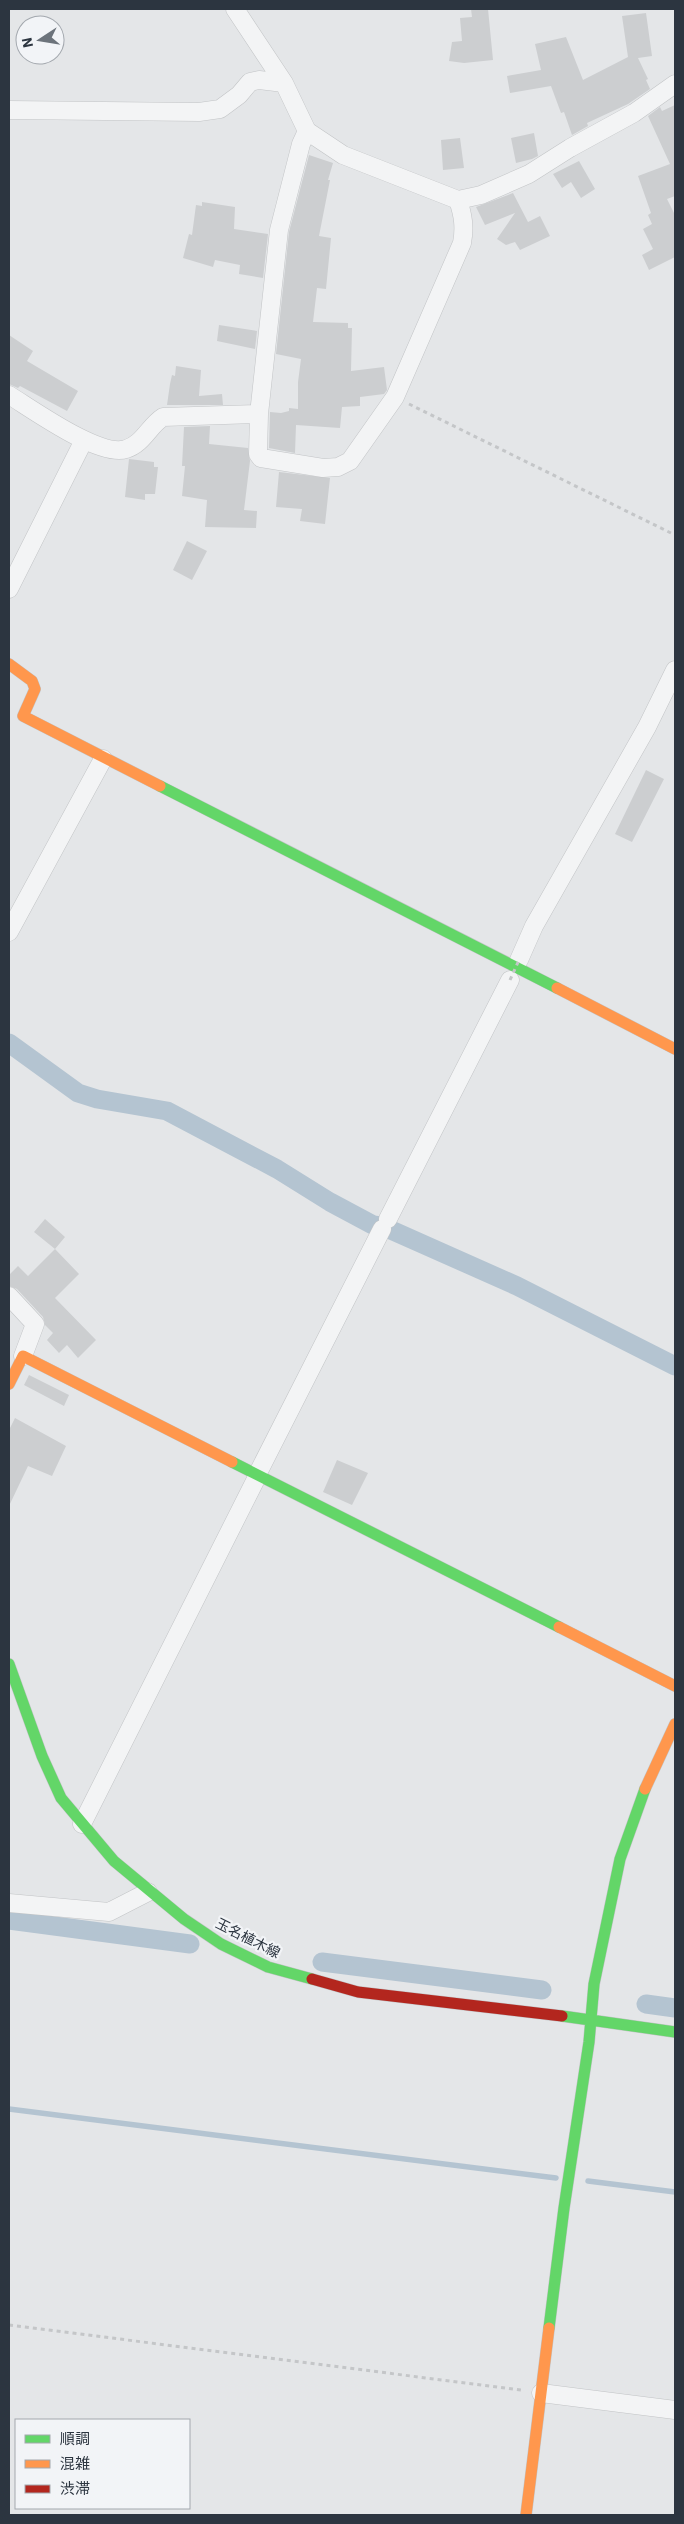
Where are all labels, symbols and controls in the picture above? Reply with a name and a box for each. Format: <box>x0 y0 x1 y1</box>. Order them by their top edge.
north arrow <box>15 15 65 65</box>
text: N <box>17 36 37 50</box>
street label: 玉名植木線 <box>213 1914 283 1962</box>
legend <box>15 2419 190 2509</box>
text: 順調 <box>60 2429 90 2448</box>
text: 混雑 <box>60 2454 90 2473</box>
text: 渋滞 <box>60 2479 90 2498</box>

